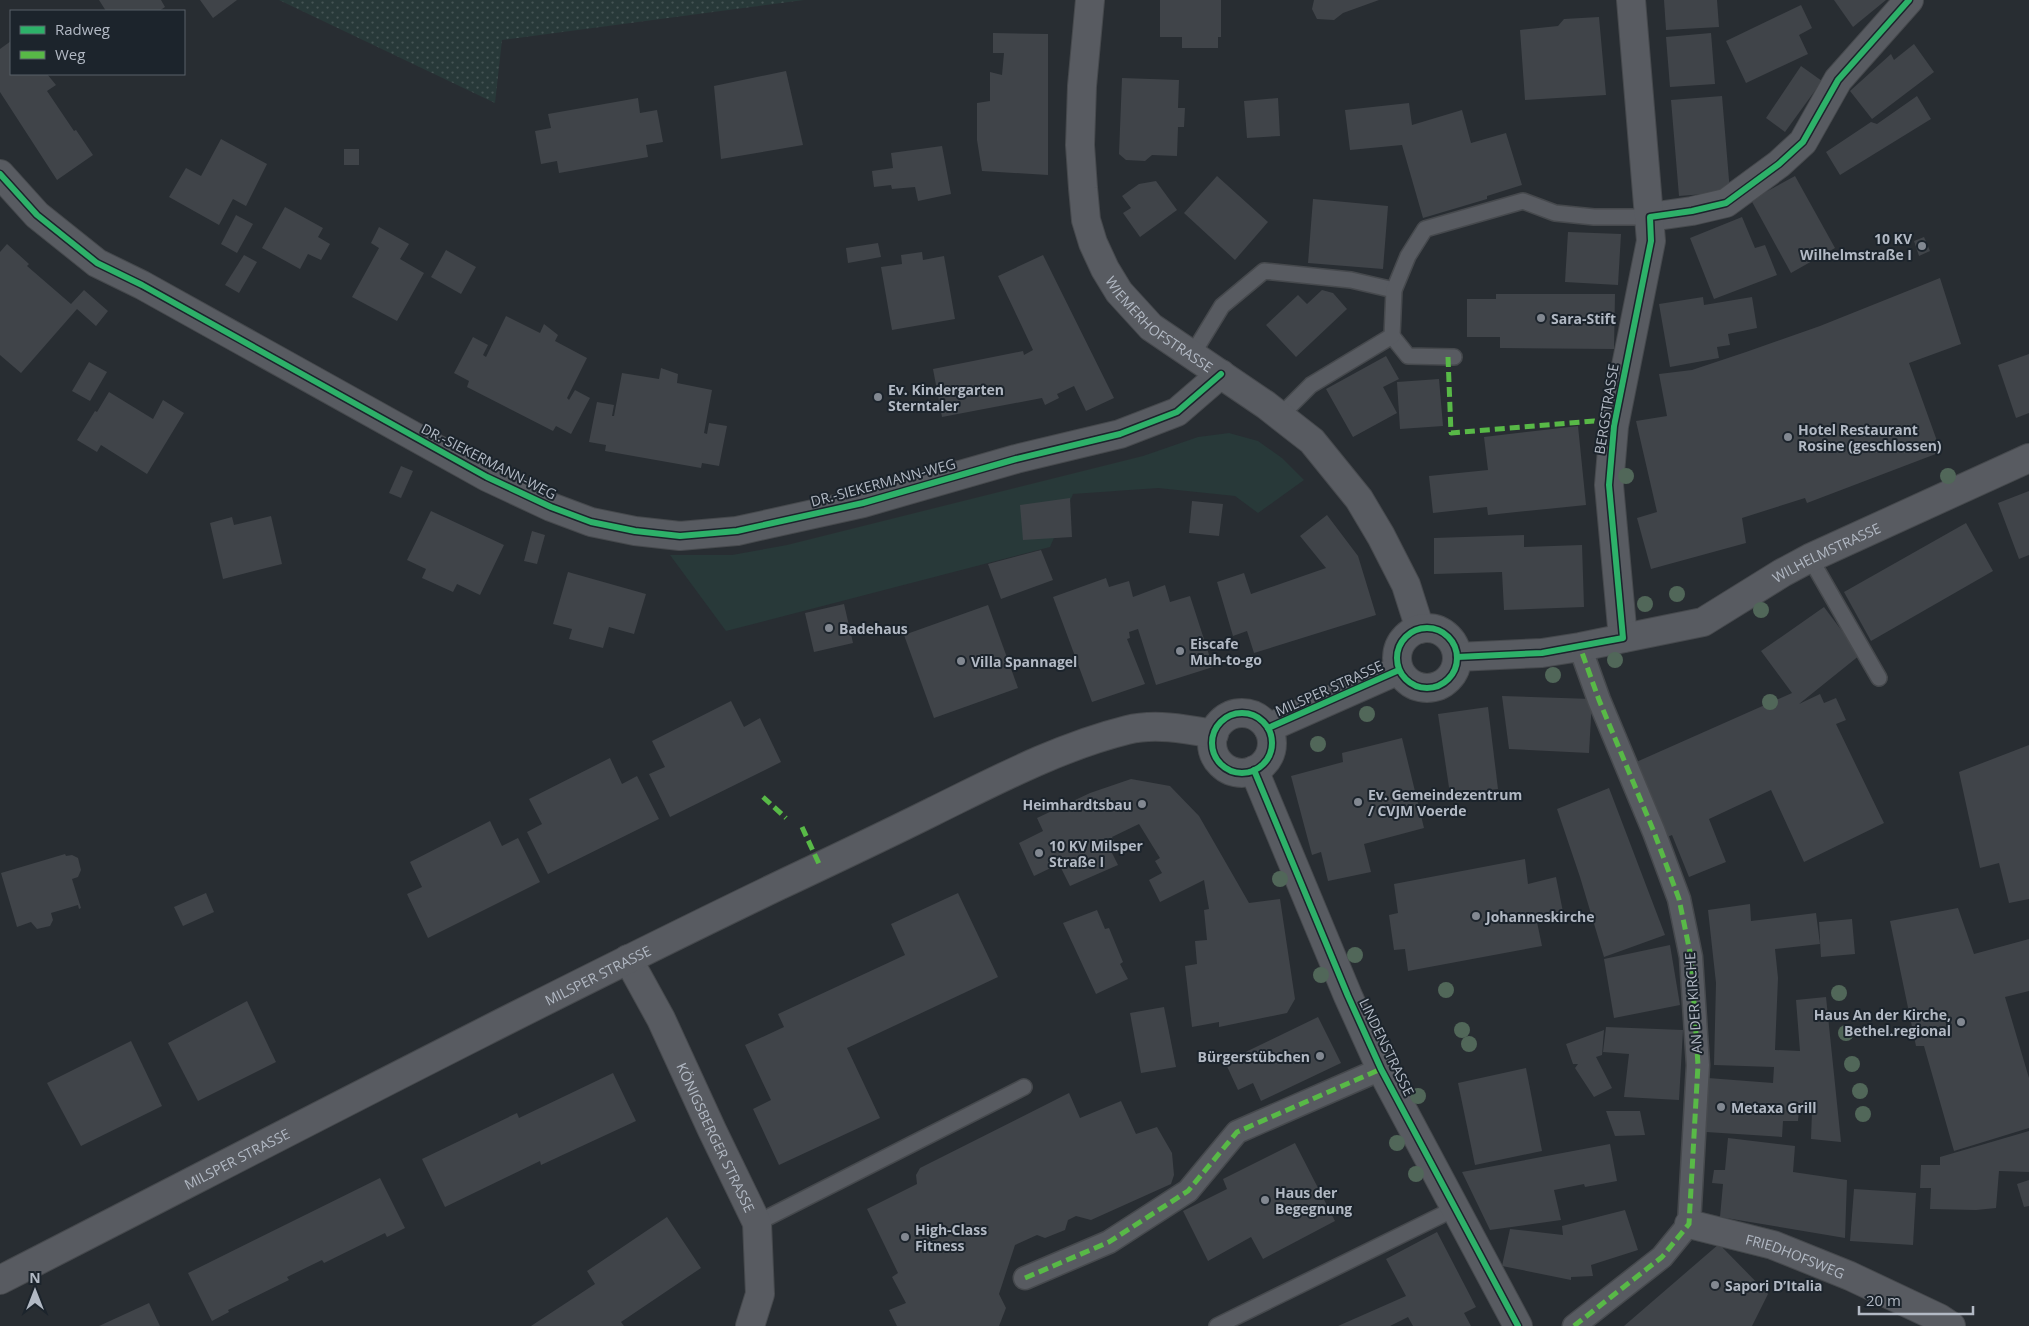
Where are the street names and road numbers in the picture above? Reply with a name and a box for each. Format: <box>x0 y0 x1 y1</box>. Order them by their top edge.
street label: WIEMERHOFSTRASSE <box>1102 272 1217 376</box>
street label: BERGSTRASSE <box>1589 362 1623 456</box>
street label: DR.-SIEKERMANN-WEG <box>418 419 560 503</box>
street label: DR.-SIEKERMANN-WEG <box>808 454 958 510</box>
street label: WILHELMSTRASSE <box>1768 518 1883 586</box>
street label: MILSPER STRASSE <box>1272 656 1386 720</box>
street label: MILSPER STRASSE <box>541 940 654 1009</box>
street label: AN DER KIRCHE <box>1680 952 1706 1054</box>
street label: LINDENSTRASSE <box>1355 995 1419 1099</box>
street label: KÖNIGSBERGER STRASSE <box>673 1059 760 1215</box>
street label: MILSPER STRASSE <box>181 1123 292 1193</box>
street label: FRIEDHOFSWEG <box>1744 1229 1848 1282</box>

